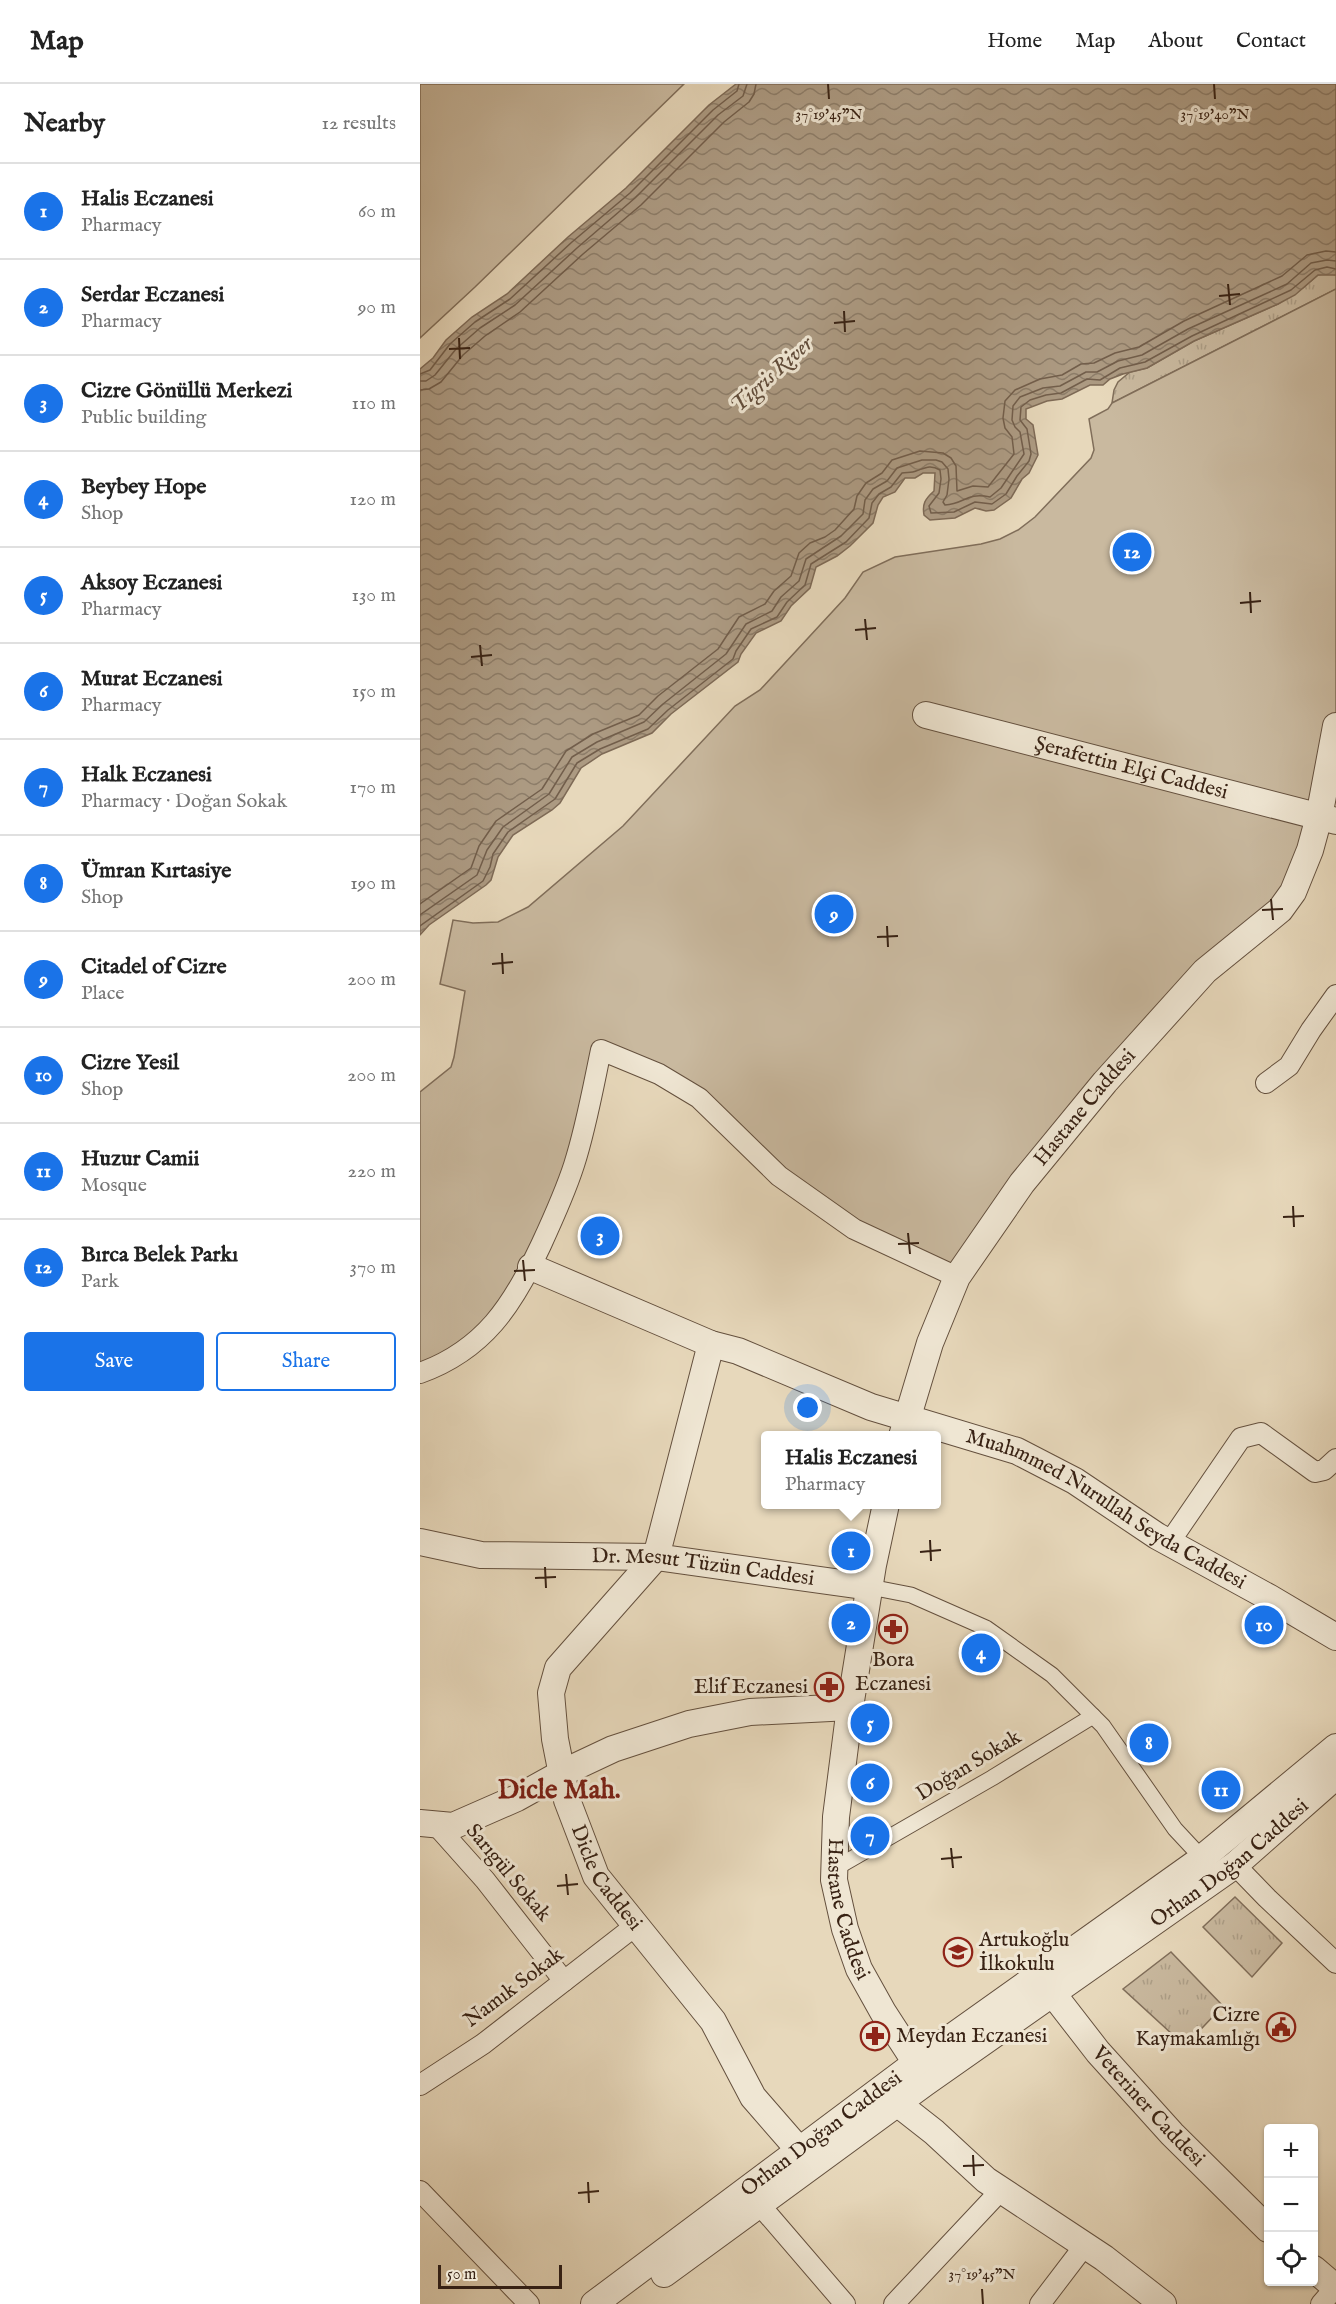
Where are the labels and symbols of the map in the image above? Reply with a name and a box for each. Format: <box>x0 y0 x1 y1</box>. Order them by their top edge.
text: 37°19'45"N <box>796 105 862 124</box>
text: 37°19'40"N <box>1181 105 1249 124</box>
water label: Tigris River <box>725 330 820 419</box>
pin: 12 <box>1112 530 1152 574</box>
street label: Şerafettin Elçi Caddesi <box>1032 730 1231 806</box>
pin: 9 <box>814 892 854 936</box>
street label: Hastane Caddesi <box>1028 1043 1142 1172</box>
pin: 3 <box>580 1214 620 1258</box>
your location <box>793 1393 822 1422</box>
street label: Muahmmed Nurullah Seyda Caddesi <box>963 1423 1251 1596</box>
pin: 1 <box>832 1528 870 1574</box>
street label: Dr. Mesut Tüzün Caddesi <box>591 1543 816 1593</box>
pin: 2 <box>832 1600 870 1646</box>
pin: 10 <box>1244 1602 1284 1648</box>
pharmacy icon: Bora Eczanesi <box>877 1613 909 1645</box>
pin: 4 <box>962 1630 1000 1676</box>
place label: Bora Eczanesi <box>855 1647 931 1698</box>
pharmacy icon: Elif Eczanesi <box>813 1671 845 1703</box>
place label: Elif Eczanesi <box>694 1674 808 1701</box>
pin: 5 <box>850 1700 890 1746</box>
pin: 8 <box>1130 1720 1168 1766</box>
street label: Doğan Sokak <box>911 1724 1027 1808</box>
pin: 6 <box>850 1760 890 1806</box>
pin: 11 <box>1202 1768 1240 1812</box>
district label: Dicle Mah. <box>497 1774 621 1808</box>
street label: Orhan Doğan Caddesi <box>1145 1793 1314 1934</box>
pin: 7 <box>850 1814 890 1858</box>
street label: Sarıgül Sokak <box>459 1819 557 1928</box>
street label: Dicle Caddesi <box>564 1821 648 1936</box>
street label: Hastane Caddesi <box>821 1838 876 1985</box>
place label: Artukoğlu İlkokulu <box>978 1927 1069 1978</box>
school or university icon: Artukoğlu İlkokulu <box>942 1936 974 1968</box>
street label: Namık Sokak <box>459 1941 570 2034</box>
place label: Cizre Kaymakamlığı <box>1135 2002 1260 2053</box>
public building icon: Cizre Kaymakamlığı <box>1265 2011 1297 2043</box>
pharmacy icon: Meydan Eczanesi <box>859 2020 891 2052</box>
place label: Meydan Eczanesi <box>896 2023 1047 2050</box>
street label: Veteriner Caddesi <box>1085 2040 1211 2173</box>
street label: Orhan Doğan Caddesi <box>735 2065 907 2203</box>
scale bar <box>438 2262 562 2290</box>
text: 37°19'45"N <box>949 2265 1015 2284</box>

